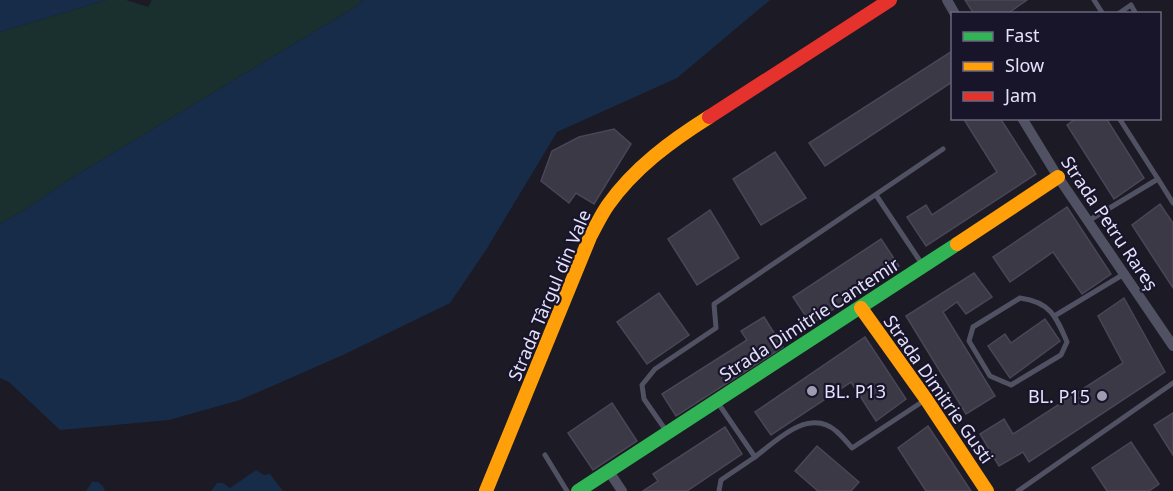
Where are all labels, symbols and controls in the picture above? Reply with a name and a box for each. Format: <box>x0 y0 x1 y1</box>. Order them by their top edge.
legend <box>951 12 1161 120</box>
text: Fast <box>1005 23 1040 47</box>
text: Slow <box>1005 53 1044 77</box>
text: Jam <box>1003 83 1037 107</box>
street label: Strada Petru Rareș <box>1056 151 1164 295</box>
street label: Strada Târgul din Vale <box>502 206 596 384</box>
street label: Strada Dimitrie Cantemir <box>714 251 904 386</box>
street label: Strada Dimitrie Gusti <box>879 310 999 468</box>
place label: BL. P13 <box>824 379 886 403</box>
marker: BL. P13 <box>805 384 819 398</box>
place label: BL. P15 <box>1028 384 1090 408</box>
marker: BL. P15 <box>1095 389 1109 403</box>

